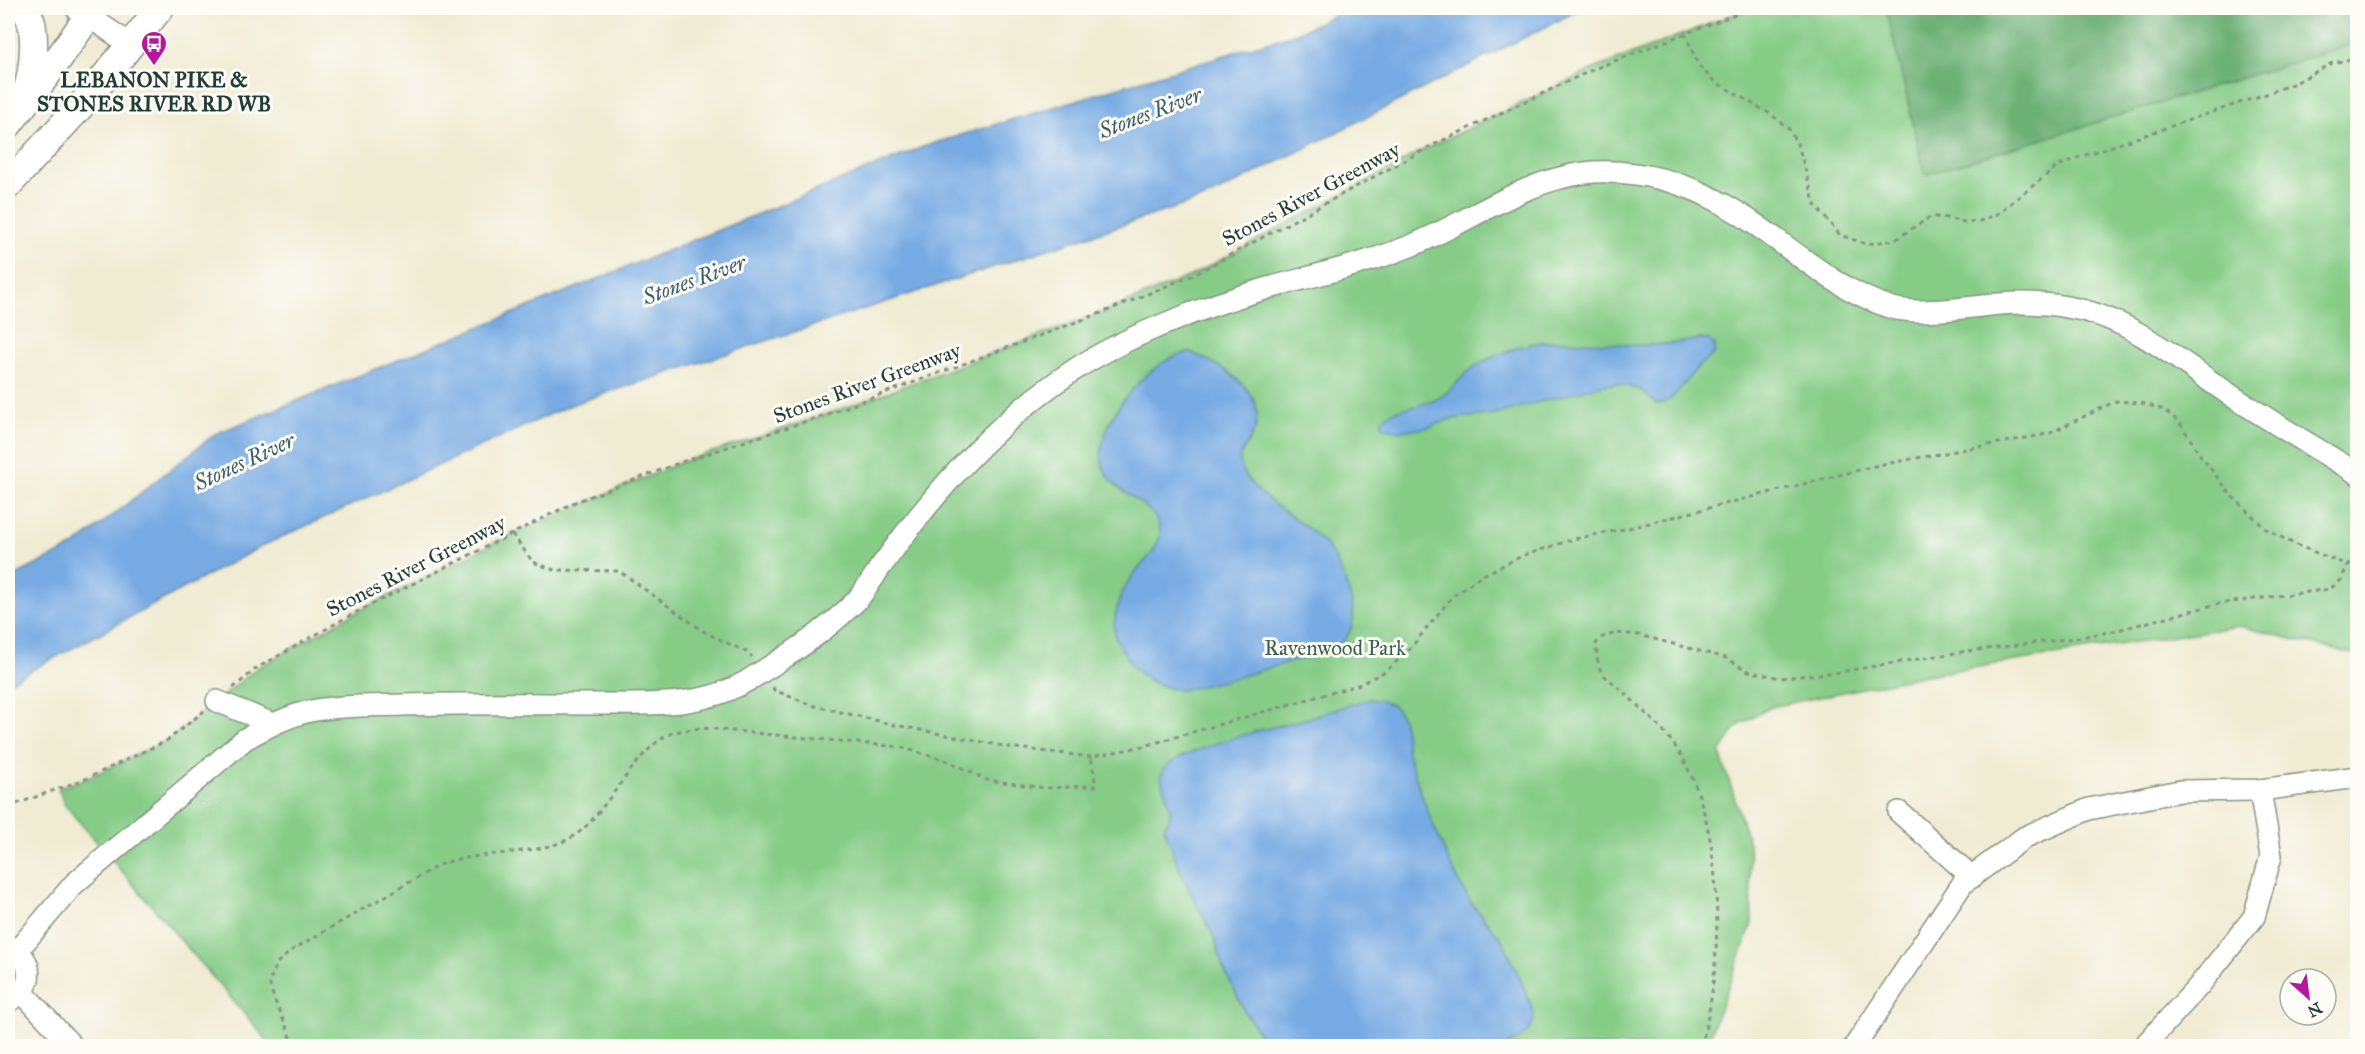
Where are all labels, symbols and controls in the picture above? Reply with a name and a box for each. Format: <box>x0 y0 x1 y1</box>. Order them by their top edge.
bus stop icon: LEBANON PIKE & STONES RIVER RD WB <box>139 29 169 67</box>
place label: LEBANON PIKE & STONES RIVER RD WB <box>37 67 271 117</box>
water label: Stones River <box>1094 80 1207 145</box>
street label: Stones River Greenway <box>1218 136 1405 252</box>
water label: Stones River <box>638 248 751 311</box>
street label: Stones River Greenway <box>770 337 965 429</box>
water label: Stones River <box>189 426 300 497</box>
street label: Stones River Greenway <box>322 509 511 622</box>
park label: Ravenwood Park <box>1264 635 1406 661</box>
north arrow <box>2278 967 2338 1027</box>
text: N <box>2304 998 2325 1022</box>

